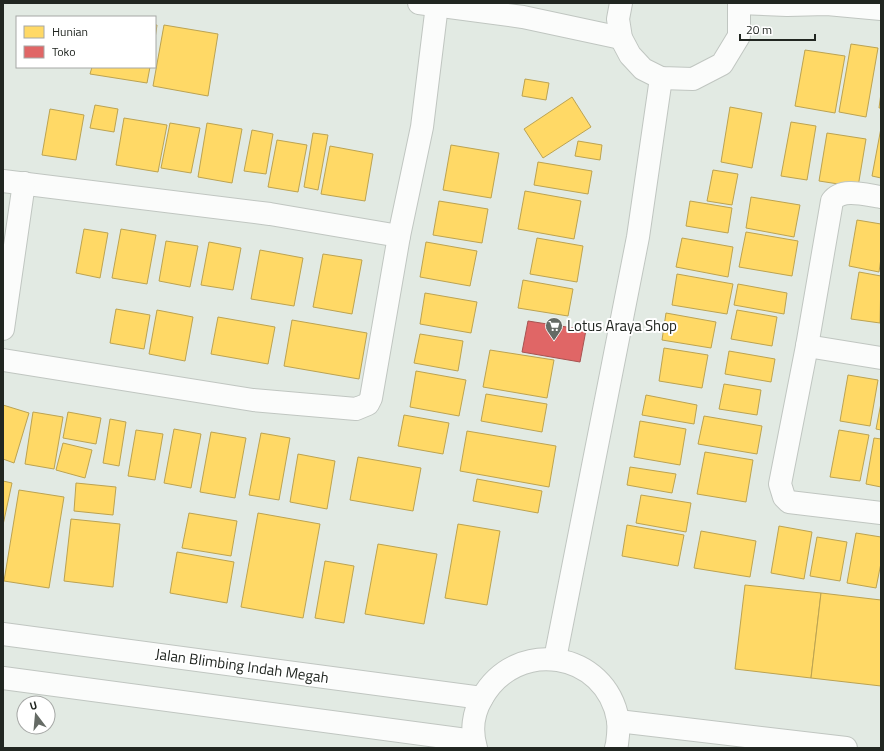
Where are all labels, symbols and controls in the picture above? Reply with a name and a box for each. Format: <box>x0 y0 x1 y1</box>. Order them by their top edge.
legend <box>16 16 156 68</box>
scale bar <box>740 16 815 42</box>
text: 20 m <box>746 20 772 39</box>
text: Hunian <box>52 22 88 41</box>
text: Toko <box>52 42 75 61</box>
place label: Lotus Araya Shop <box>567 314 677 337</box>
supermarket icon: Lotus Araya Shop <box>544 316 564 341</box>
street label: Jalan Blimbing Indah Megah <box>154 642 330 689</box>
north arrow <box>16 695 56 735</box>
text: U <box>28 697 39 714</box>

